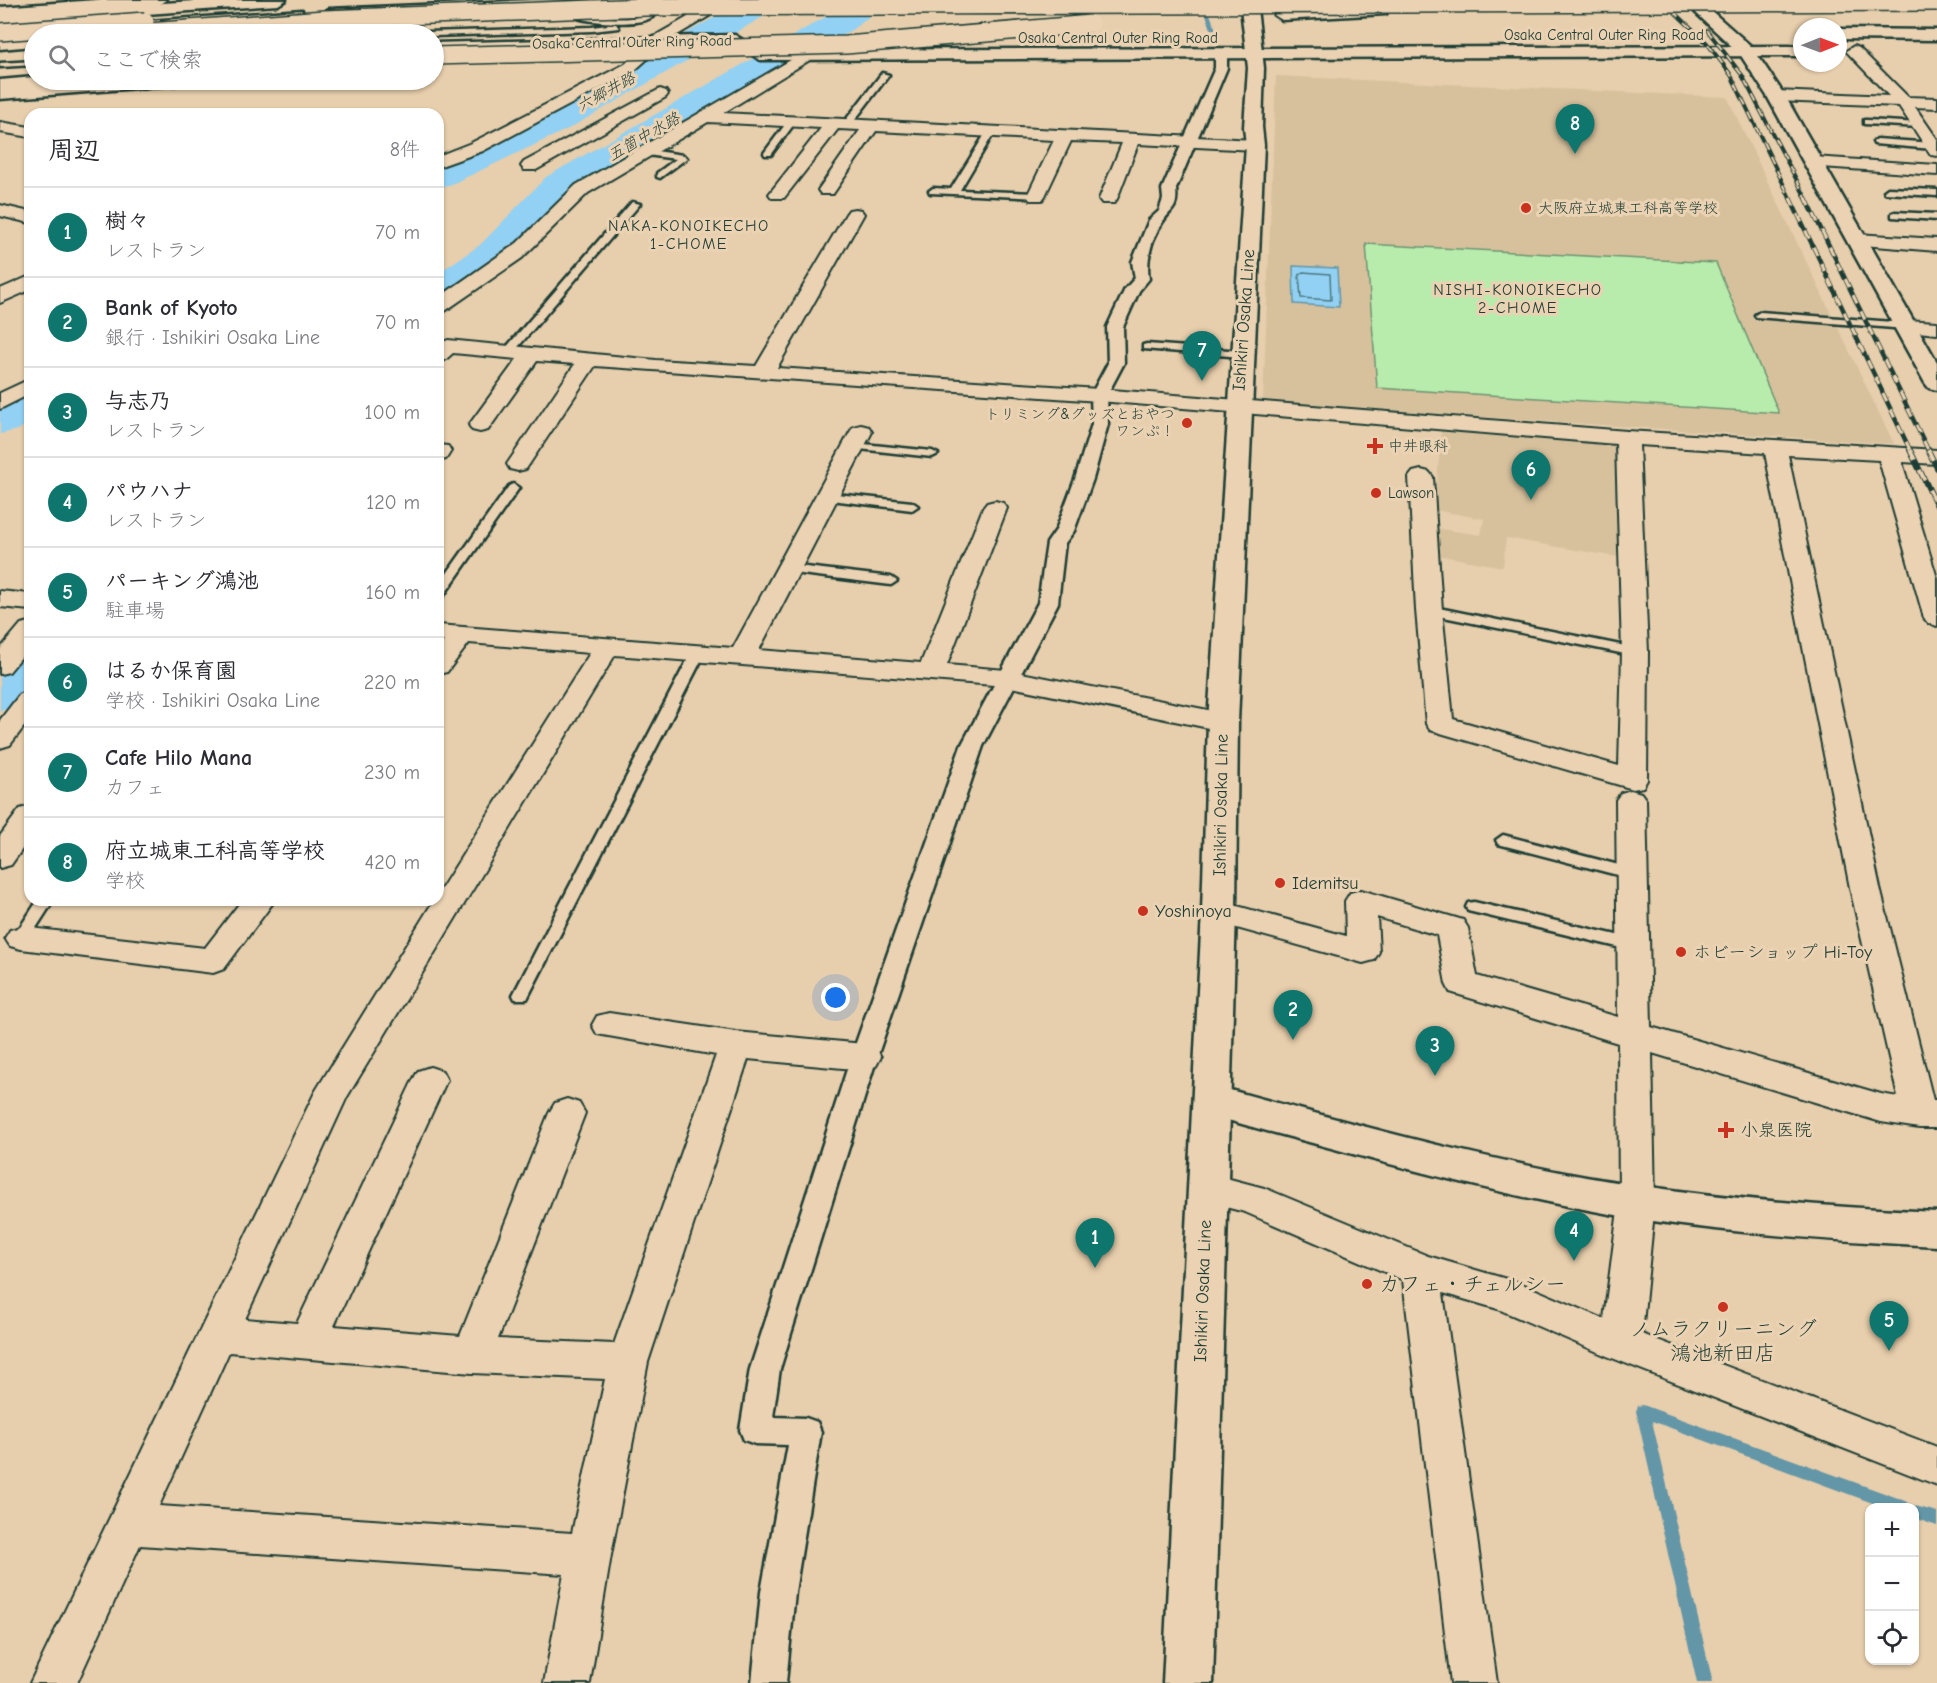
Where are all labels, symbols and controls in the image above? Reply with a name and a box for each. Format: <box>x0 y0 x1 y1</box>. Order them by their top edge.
north arrow <box>1793 18 1847 72</box>
search box <box>24 24 444 90</box>
street label: Osaka Central Outer Ring Road <box>1504 26 1704 44</box>
street label: Osaka Central Outer Ring Road <box>1018 29 1218 47</box>
street label: Osaka Central Outer Ring Road <box>532 31 732 53</box>
icon: search <box>45 41 78 74</box>
text: ここで検索 <box>93 47 203 73</box>
water label: 六郷井路 <box>574 68 639 115</box>
pin: 8 <box>1556 104 1594 154</box>
water label: 五箇中水路 <box>605 109 684 165</box>
text: 周辺 <box>48 136 100 166</box>
text: 8件 <box>390 138 420 161</box>
place label: 大阪府立城東工科高等学校 <box>1538 199 1718 217</box>
marker: 大阪府立城東工科高等学校 <box>1519 201 1533 215</box>
text: 樹々 <box>105 208 149 234</box>
district label: NAKA-KONOIKECHO 1-CHOME <box>608 217 770 253</box>
text: 1 <box>64 221 71 244</box>
text: 70 m <box>375 221 420 244</box>
text: レストラン <box>105 239 207 262</box>
street label: Ishikiri Osaka Line <box>1229 248 1259 392</box>
district label: NISHI-KONOIKECHO 2-CHOME <box>1433 281 1603 317</box>
text: Bank of Kyoto <box>105 295 238 321</box>
text: 2 <box>63 311 72 334</box>
text: 70 m <box>375 311 420 334</box>
text: 銀行 · Ishikiri Osaka Line <box>105 326 320 349</box>
pin: 7 <box>1182 332 1222 381</box>
text: 与志乃 <box>105 388 171 414</box>
text: 3 <box>63 401 72 424</box>
text: 100 m <box>365 401 420 424</box>
place label: トリミング&グッズとおやつ ワンぷ！ <box>985 405 1175 440</box>
marker: トリミング&グッズとおやつ ワンぷ！ <box>1180 416 1194 430</box>
text: レストラン <box>105 419 207 442</box>
marker: 中井眼科 <box>1366 437 1384 455</box>
place label: 中井眼科 <box>1388 437 1448 455</box>
pin: 6 <box>1512 450 1550 500</box>
text: パウハナ <box>105 478 193 504</box>
place label: Lawson <box>1388 484 1434 502</box>
marker: Lawson <box>1369 486 1383 500</box>
text: 4 <box>63 491 72 514</box>
text: 120 m <box>366 491 420 514</box>
text: レストラン <box>105 509 207 532</box>
text: パーキング鴻池 <box>105 568 259 594</box>
text: 5 <box>62 581 73 604</box>
text: 160 m <box>366 581 420 604</box>
text: 駐車場 <box>105 599 165 622</box>
text: はるか保育園 <box>105 658 237 684</box>
text: 6 <box>62 671 73 694</box>
text: 220 m <box>364 671 420 694</box>
text: 学校 · Ishikiri Osaka Line <box>105 689 320 712</box>
street label: Ishikiri Osaka Line <box>1209 734 1233 876</box>
text: Cafe Hilo Mana <box>105 745 252 771</box>
text: 7 <box>63 761 72 784</box>
text: 230 m <box>364 761 420 784</box>
text: カフェ <box>105 776 165 799</box>
text: 府立城東工科高等学校 <box>105 838 325 864</box>
text: 8 <box>62 851 73 874</box>
text: 420 m <box>364 851 420 874</box>
text: 学校 <box>105 869 145 892</box>
place label: Idemitsu <box>1292 873 1358 894</box>
marker: Idemitsu <box>1273 876 1287 890</box>
place label: Yoshinoya <box>1155 901 1232 922</box>
marker: Yoshinoya <box>1136 904 1150 918</box>
place label: ホビーショップ Hi-Toy <box>1693 942 1873 963</box>
marker: ホビーショップ Hi-Toy <box>1674 945 1688 959</box>
your location <box>821 983 850 1012</box>
pin: 2 <box>1274 990 1312 1040</box>
pin: 3 <box>1416 1026 1454 1076</box>
place label: 小泉医院 <box>1740 1120 1812 1141</box>
marker: 小泉医院 <box>1717 1121 1735 1139</box>
pin: 4 <box>1554 1212 1594 1261</box>
pin: 1 <box>1076 1218 1114 1268</box>
street label: Ishikiri Osaka Line <box>1190 1220 1216 1362</box>
place label: カフェ・チェルシー <box>1379 1272 1566 1296</box>
marker: カフェ・チェルシー <box>1360 1277 1374 1291</box>
marker: ノムラクリーニング 鴻池新田店 <box>1716 1300 1730 1314</box>
pin: 5 <box>1870 1302 1908 1351</box>
place label: ノムラクリーニング 鴻池新田店 <box>1629 1317 1817 1365</box>
map controls <box>1865 1503 1919 1665</box>
button: + <box>1865 1503 1919 1557</box>
button: − <box>1865 1557 1919 1611</box>
button: locate <box>1865 1611 1919 1665</box>

